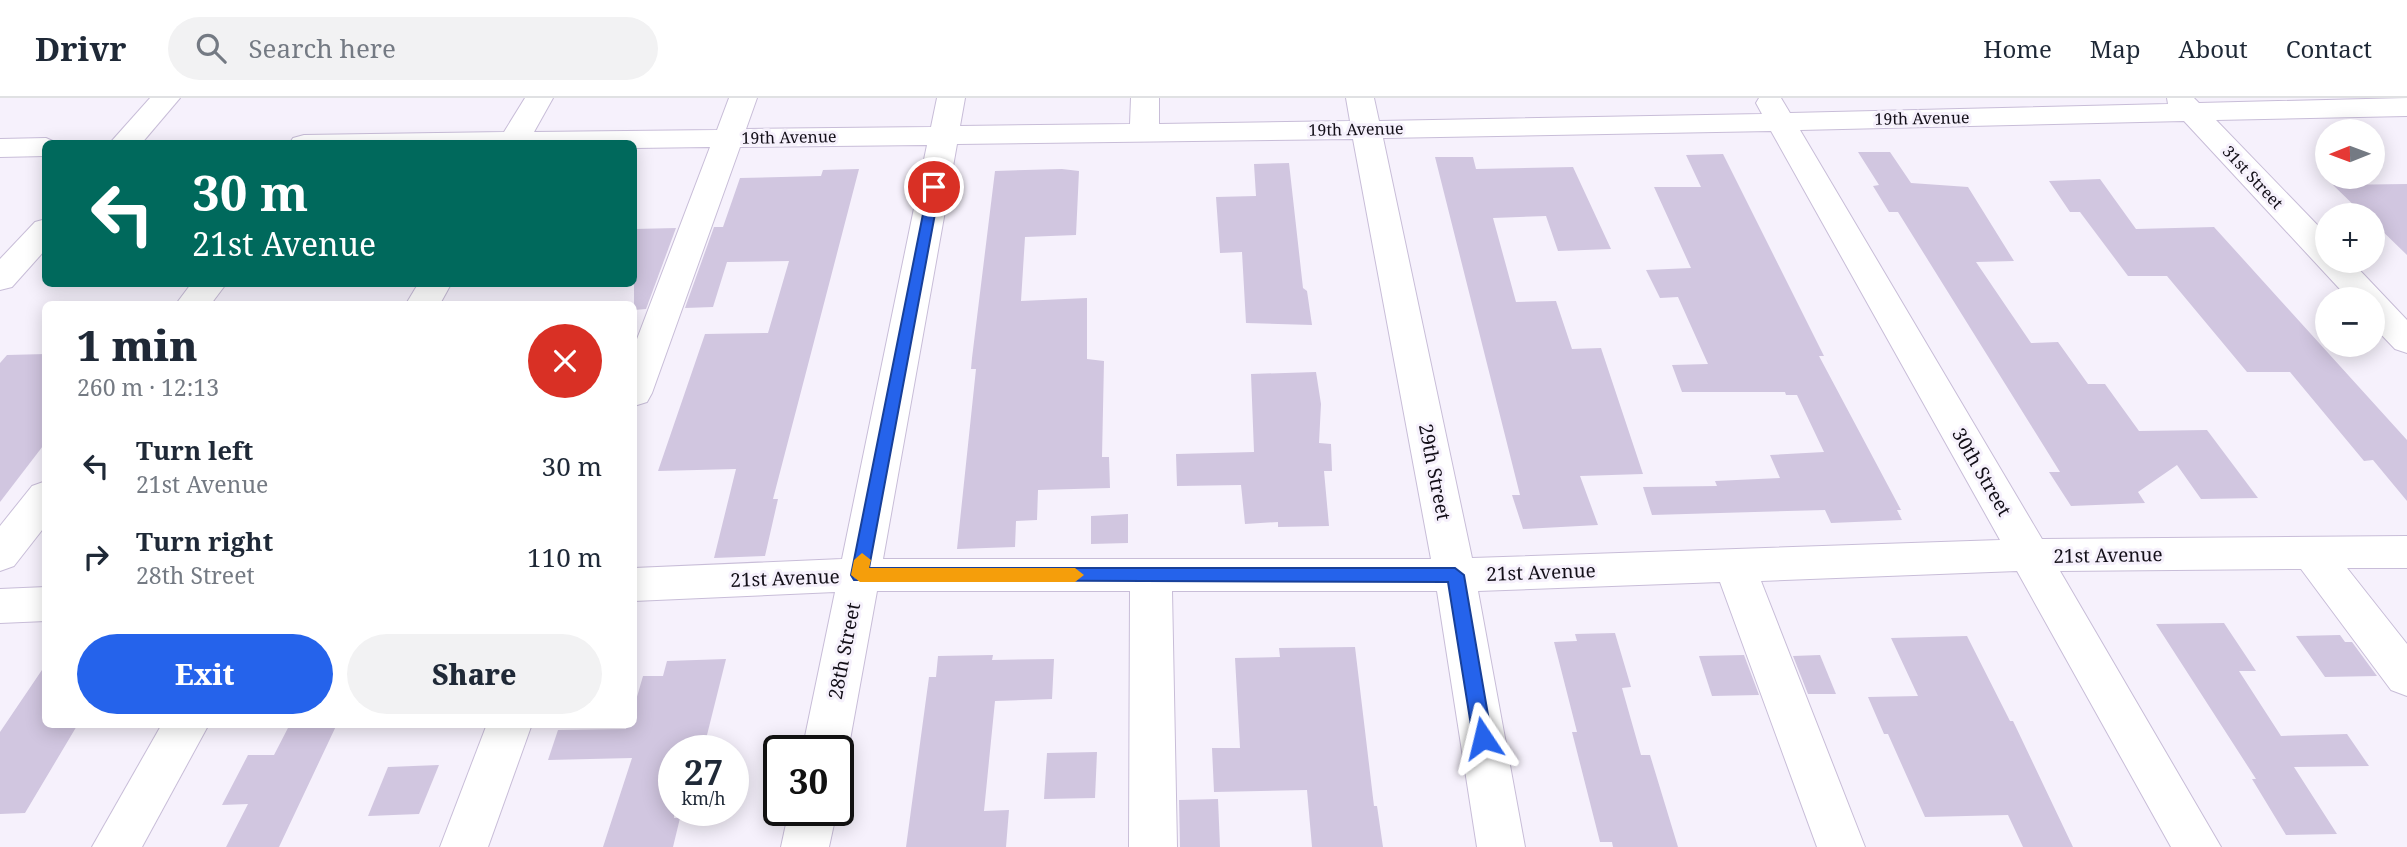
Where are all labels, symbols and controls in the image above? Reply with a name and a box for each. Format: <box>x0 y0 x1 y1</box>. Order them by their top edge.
search box <box>168 17 658 80</box>
text: Drivr <box>35 26 126 71</box>
icon: search <box>192 29 230 67</box>
text: Search here <box>248 30 396 66</box>
text: Home <box>1983 32 2052 65</box>
text: Map <box>2090 32 2141 65</box>
text: About <box>2179 32 2248 65</box>
text: Contact <box>2286 32 2372 65</box>
street label: 19th Avenue <box>1874 106 1970 130</box>
street label: 19th Avenue <box>1308 117 1404 141</box>
north arrow <box>2315 119 2385 189</box>
map controls <box>2315 119 2385 357</box>
street label: 19th Avenue <box>741 125 837 149</box>
street label: 31st Street <box>2218 140 2288 214</box>
pin <box>904 157 964 217</box>
text: 30 m <box>192 159 308 225</box>
icon: left <box>77 168 168 259</box>
icon: arrive <box>915 168 953 206</box>
button: + <box>2315 203 2385 273</box>
text: 21st Avenue <box>192 222 376 265</box>
button: − <box>2315 287 2385 357</box>
text: 1 min <box>77 316 198 373</box>
button: close <box>528 324 602 398</box>
text: 260 m · 12:13 <box>77 371 219 403</box>
street label: 29th Street <box>1413 421 1457 523</box>
street label: 30th Street <box>1946 423 2018 521</box>
text: Turn left <box>136 432 253 468</box>
icon: left <box>77 447 115 485</box>
text: 30 m <box>542 448 602 484</box>
text: 21st Avenue <box>136 468 268 500</box>
text: Turn right <box>136 523 273 559</box>
icon: right <box>77 538 115 576</box>
text: 110 m <box>527 539 602 575</box>
street label: 21st Avenue <box>2053 541 2163 569</box>
street label: 21st Avenue <box>1486 557 1596 587</box>
text: 28th Street <box>136 559 255 591</box>
street label: 21st Avenue <box>730 563 840 593</box>
street label: 28th Street <box>822 600 866 702</box>
button: Exit <box>77 634 333 714</box>
button: Share <box>347 634 602 714</box>
position arrow <box>1446 701 1520 775</box>
speed limit sign: 30 <box>763 735 854 826</box>
text: 27 <box>684 748 723 795</box>
text: km/h <box>681 786 726 810</box>

